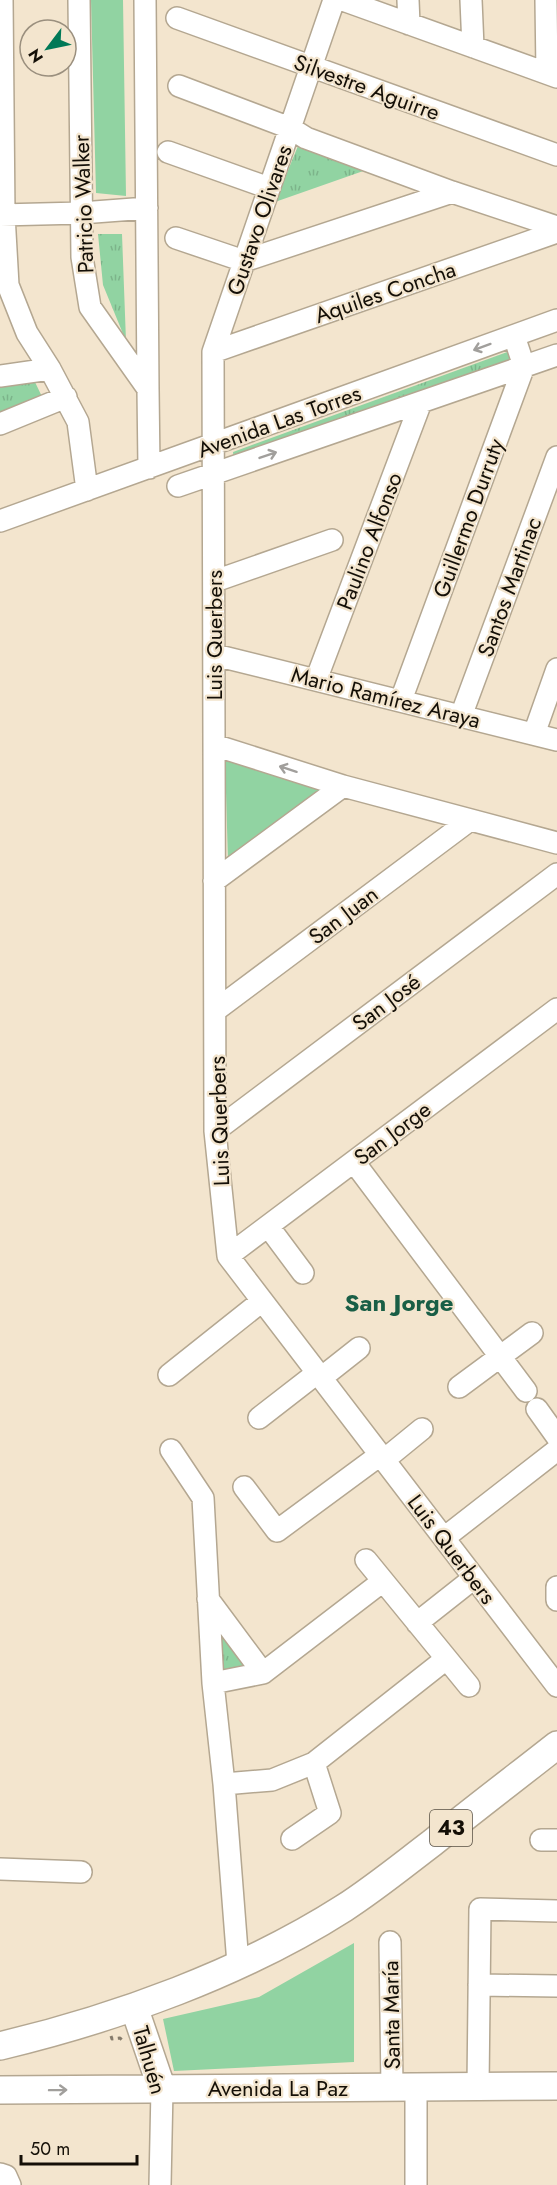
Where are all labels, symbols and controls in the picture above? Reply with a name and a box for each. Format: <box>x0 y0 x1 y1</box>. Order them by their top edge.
north arrow <box>18 18 78 78</box>
text: N <box>23 44 49 67</box>
street label: Silvestre Aguirre <box>290 46 444 128</box>
street label: Patricio Walker <box>65 134 101 274</box>
street label: Gustavo Olivares <box>218 140 300 299</box>
street label: Aquiles Concha <box>310 253 460 331</box>
one-way arrow <box>473 343 492 354</box>
street label: Avenida Las Torres <box>193 376 365 465</box>
street label: Guillermo Durruty <box>424 434 512 602</box>
one-way arrow <box>258 449 277 460</box>
street label: Paulino Alfonso <box>328 468 410 614</box>
street label: Santos Martinac <box>469 513 549 661</box>
street label: Luis Querbers <box>198 570 230 700</box>
street label: Mario Ramírez Araya <box>288 658 484 736</box>
one-way arrow <box>279 762 298 773</box>
street label: San Juan <box>302 878 384 952</box>
street label: San José <box>345 966 427 1038</box>
street label: Luis Querbers <box>201 1055 237 1187</box>
street label: San Jorge <box>347 1093 437 1173</box>
district label: San Jorge <box>345 1285 453 1320</box>
street label: Luis Querbers <box>400 1487 504 1611</box>
road number: 43 <box>430 1810 472 1846</box>
street label: Santa María <box>374 1960 408 2070</box>
street label: Talhuén <box>125 2022 175 2098</box>
street label: Avenida La Paz <box>208 2072 348 2104</box>
one-way arrow <box>48 2084 68 2096</box>
scale bar <box>21 2128 136 2166</box>
text: 50 m <box>30 2136 70 2162</box>

